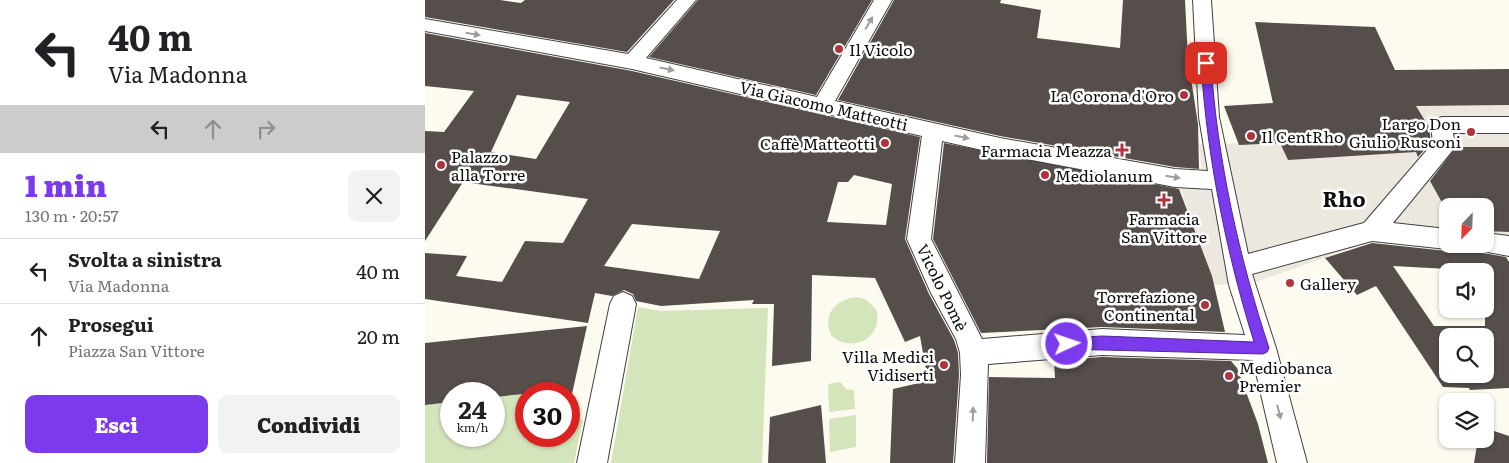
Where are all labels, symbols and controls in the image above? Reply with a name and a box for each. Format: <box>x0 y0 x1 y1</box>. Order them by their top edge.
text: 40 m <box>108 10 193 62</box>
one-way arrow <box>865 16 873 31</box>
icon: left <box>25 20 90 85</box>
one-way arrow <box>465 30 481 38</box>
place label: Il Vicolo <box>849 37 913 61</box>
pin <box>1185 42 1227 84</box>
marker: Il Vicolo <box>833 43 845 55</box>
icon: arrive <box>1192 49 1220 77</box>
text: Via Madonna <box>108 57 248 90</box>
one-way arrow <box>660 65 675 73</box>
street label: Via Giacomo Matteotti <box>737 74 911 136</box>
place label: La Corona d'Oro <box>1050 83 1174 107</box>
marker: La Corona d'Oro <box>1178 89 1190 101</box>
place label: Largo Don Giulio Rusconi <box>1349 111 1461 153</box>
icon: left <box>146 115 174 143</box>
icon: ahead <box>199 115 227 143</box>
icon: right <box>252 115 280 143</box>
place label: Il CentRho <box>1261 124 1343 148</box>
marker: Largo Don Giulio Rusconi <box>1465 126 1477 138</box>
marker: Il CentRho <box>1245 130 1257 142</box>
place label: Caffè Matteotti <box>760 131 875 155</box>
one-way arrow <box>954 133 970 141</box>
marker: Caffè Matteotti <box>879 137 891 149</box>
place label: Farmacia Meazza <box>981 138 1112 162</box>
place label: Palazzo alla Torre <box>451 144 525 186</box>
marker: Farmacia Meazza <box>1116 144 1128 156</box>
marker: Palazzo alla Torre <box>435 159 447 171</box>
text: 1 min <box>25 162 107 206</box>
place label: Mediolanum <box>1055 163 1153 187</box>
marker: Mediolanum <box>1039 169 1051 181</box>
button: close <box>348 170 400 222</box>
one-way arrow <box>1166 174 1182 182</box>
district label: Rho <box>1322 182 1366 213</box>
marker: Farmacia San Vittore <box>1158 194 1170 206</box>
north arrow <box>1439 198 1494 252</box>
map controls <box>1439 198 1494 448</box>
text: 130 m · 20:57 <box>25 203 119 227</box>
place label: Farmacia San Vittore <box>1121 206 1207 248</box>
street label: Vicolo Pomè <box>912 239 974 335</box>
text: Svolta a sinistra <box>68 245 222 273</box>
icon: left <box>25 257 53 285</box>
text: 40 m <box>356 257 400 285</box>
button: sound <box>1439 263 1494 318</box>
place label: Gallery <box>1300 271 1357 295</box>
text: Via Madonna <box>68 273 170 297</box>
marker: Gallery <box>1284 277 1296 289</box>
place label: Torrefazione Continental <box>1096 284 1195 326</box>
marker: Torrefazione Continental <box>1199 299 1211 311</box>
text: Prosegui <box>68 310 154 338</box>
position arrow <box>1040 317 1092 369</box>
icon: ahead <box>25 322 53 350</box>
text: 20 m <box>357 322 400 350</box>
button: search <box>1439 328 1494 383</box>
text: Piazza San Vittore <box>68 338 205 362</box>
place label: Villa Medici Vidiserti <box>842 344 934 386</box>
place label: Mediobanca Premier <box>1239 355 1333 397</box>
marker: Villa Medici Vidiserti <box>938 359 950 371</box>
marker: Mediobanca Premier <box>1223 370 1235 382</box>
speed limit sign: 30 <box>515 382 580 447</box>
text: 24 <box>458 390 487 427</box>
button: layers <box>1439 393 1494 448</box>
button: Esci <box>25 395 208 453</box>
button: Condividi <box>218 395 400 453</box>
one-way arrow <box>1275 405 1283 420</box>
one-way arrow <box>970 406 978 422</box>
text: km/h <box>457 418 488 436</box>

